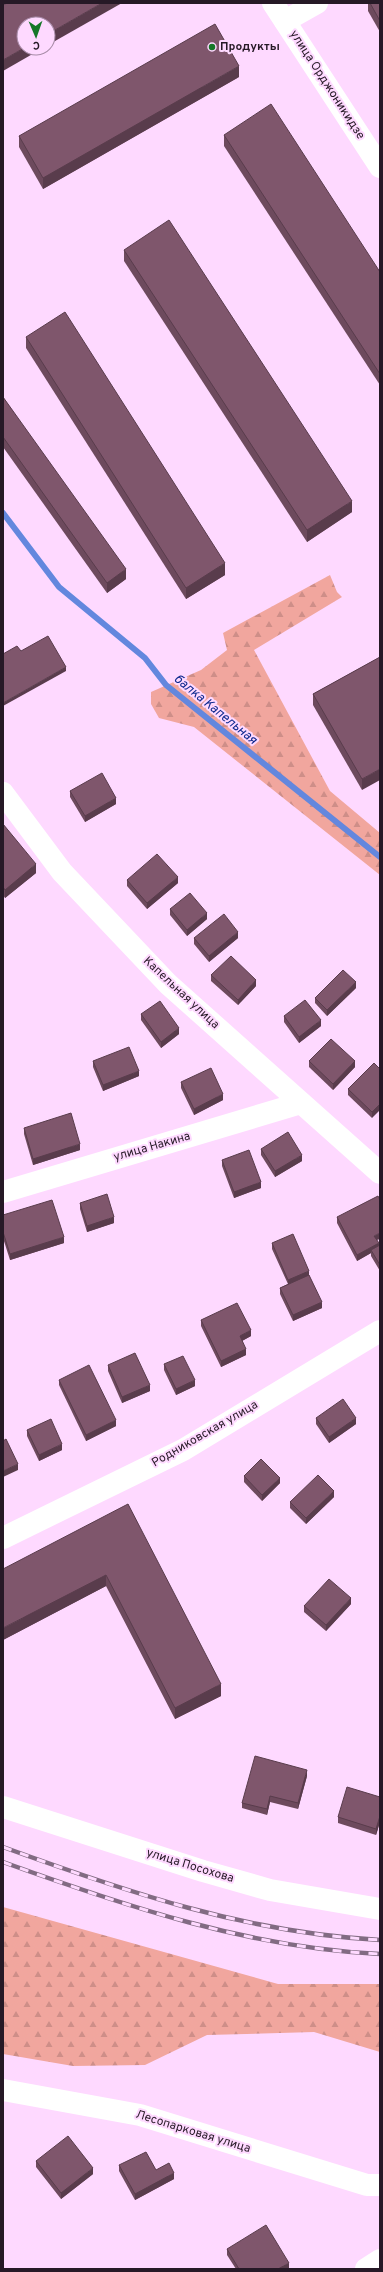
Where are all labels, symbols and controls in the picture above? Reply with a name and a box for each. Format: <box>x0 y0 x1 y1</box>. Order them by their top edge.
north arrow <box>16 16 56 56</box>
street label: улица Орджоникидзе <box>286 27 368 143</box>
text: С <box>33 38 40 52</box>
place label: Продукты <box>220 39 280 55</box>
marker: Продукты <box>207 42 217 52</box>
water label: балка Капельная <box>170 671 260 749</box>
street label: Капельная улица <box>139 953 223 1033</box>
street label: улица Накина <box>112 1128 192 1166</box>
street label: Родниковская улица <box>149 1397 261 1471</box>
street label: улица Посохова <box>144 1845 236 1887</box>
street label: Лесопарковая улица <box>133 2107 253 2157</box>

